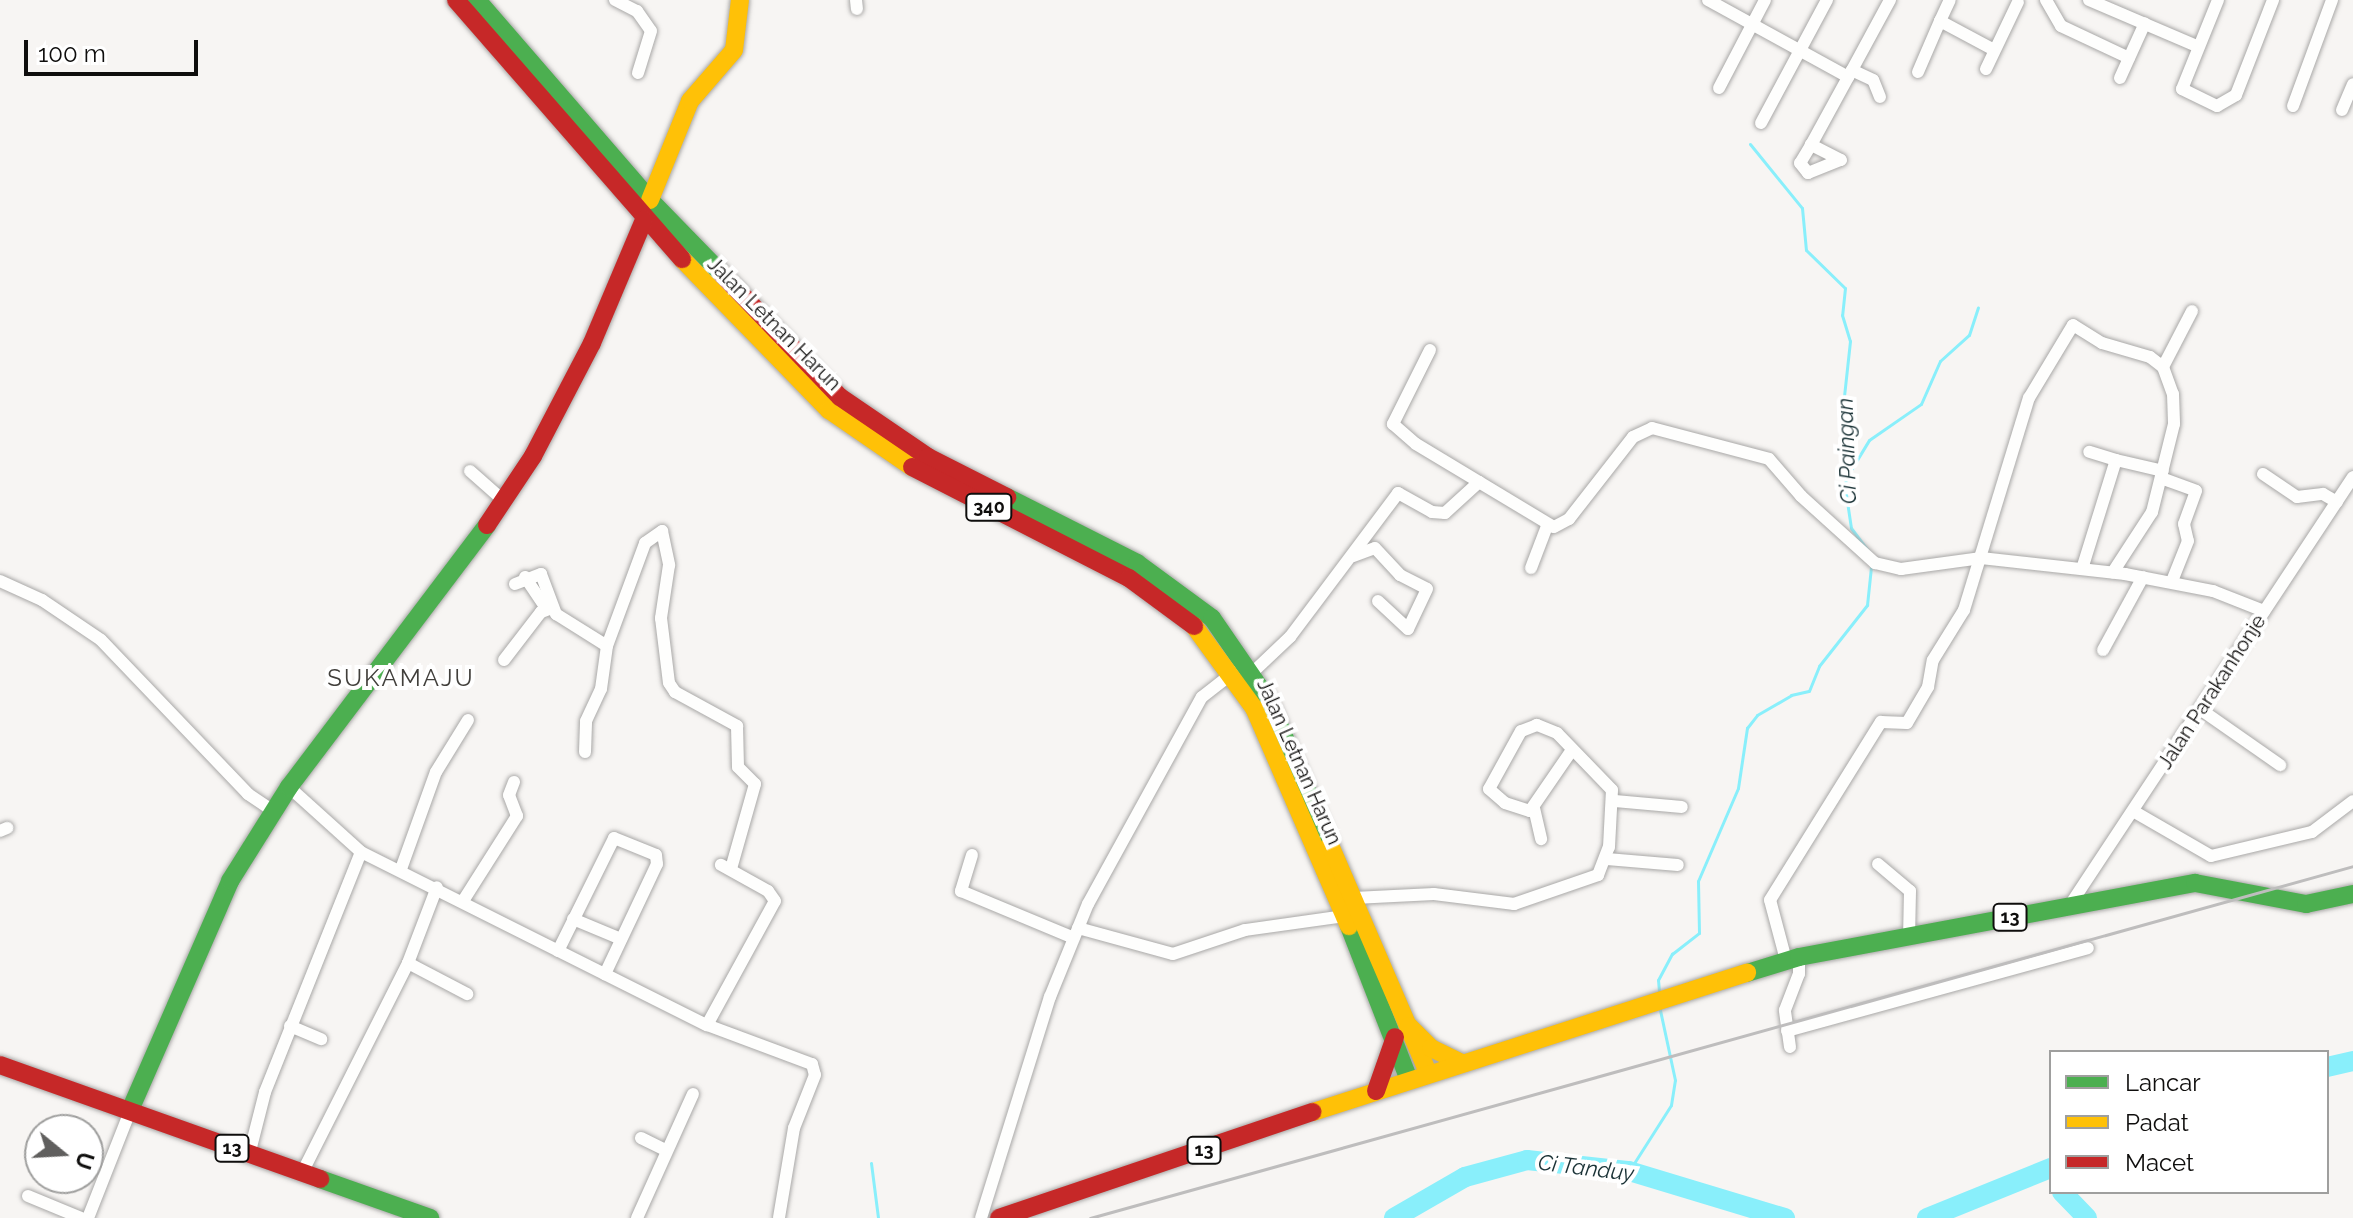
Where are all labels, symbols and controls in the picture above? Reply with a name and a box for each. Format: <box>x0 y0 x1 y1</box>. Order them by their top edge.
scale bar <box>28 24 202 74</box>
text: 100 m <box>38 39 106 68</box>
street label: Jalan Letnan Harun <box>702 252 846 396</box>
water label: Ci Paingan <box>1832 397 1862 505</box>
road number: 340 <box>965 493 1013 521</box>
street label: Jalan Parakanhonje <box>2153 610 2271 774</box>
district label: SUKAMAJU <box>327 664 475 692</box>
street label: Jalan Letnan Harun <box>1252 676 1346 848</box>
road number: 13 <box>1992 903 2028 931</box>
legend <box>2049 1050 2329 1194</box>
text: Lancar <box>2125 1068 2201 1097</box>
text: Padat <box>2125 1108 2189 1137</box>
north arrow <box>24 1114 104 1194</box>
road number: 13 <box>214 1134 250 1162</box>
road number: 13 <box>1186 1136 1222 1164</box>
text: Macet <box>2125 1148 2194 1177</box>
text: U <box>70 1149 100 1173</box>
water label: Ci Tanduy <box>1536 1149 1636 1187</box>

